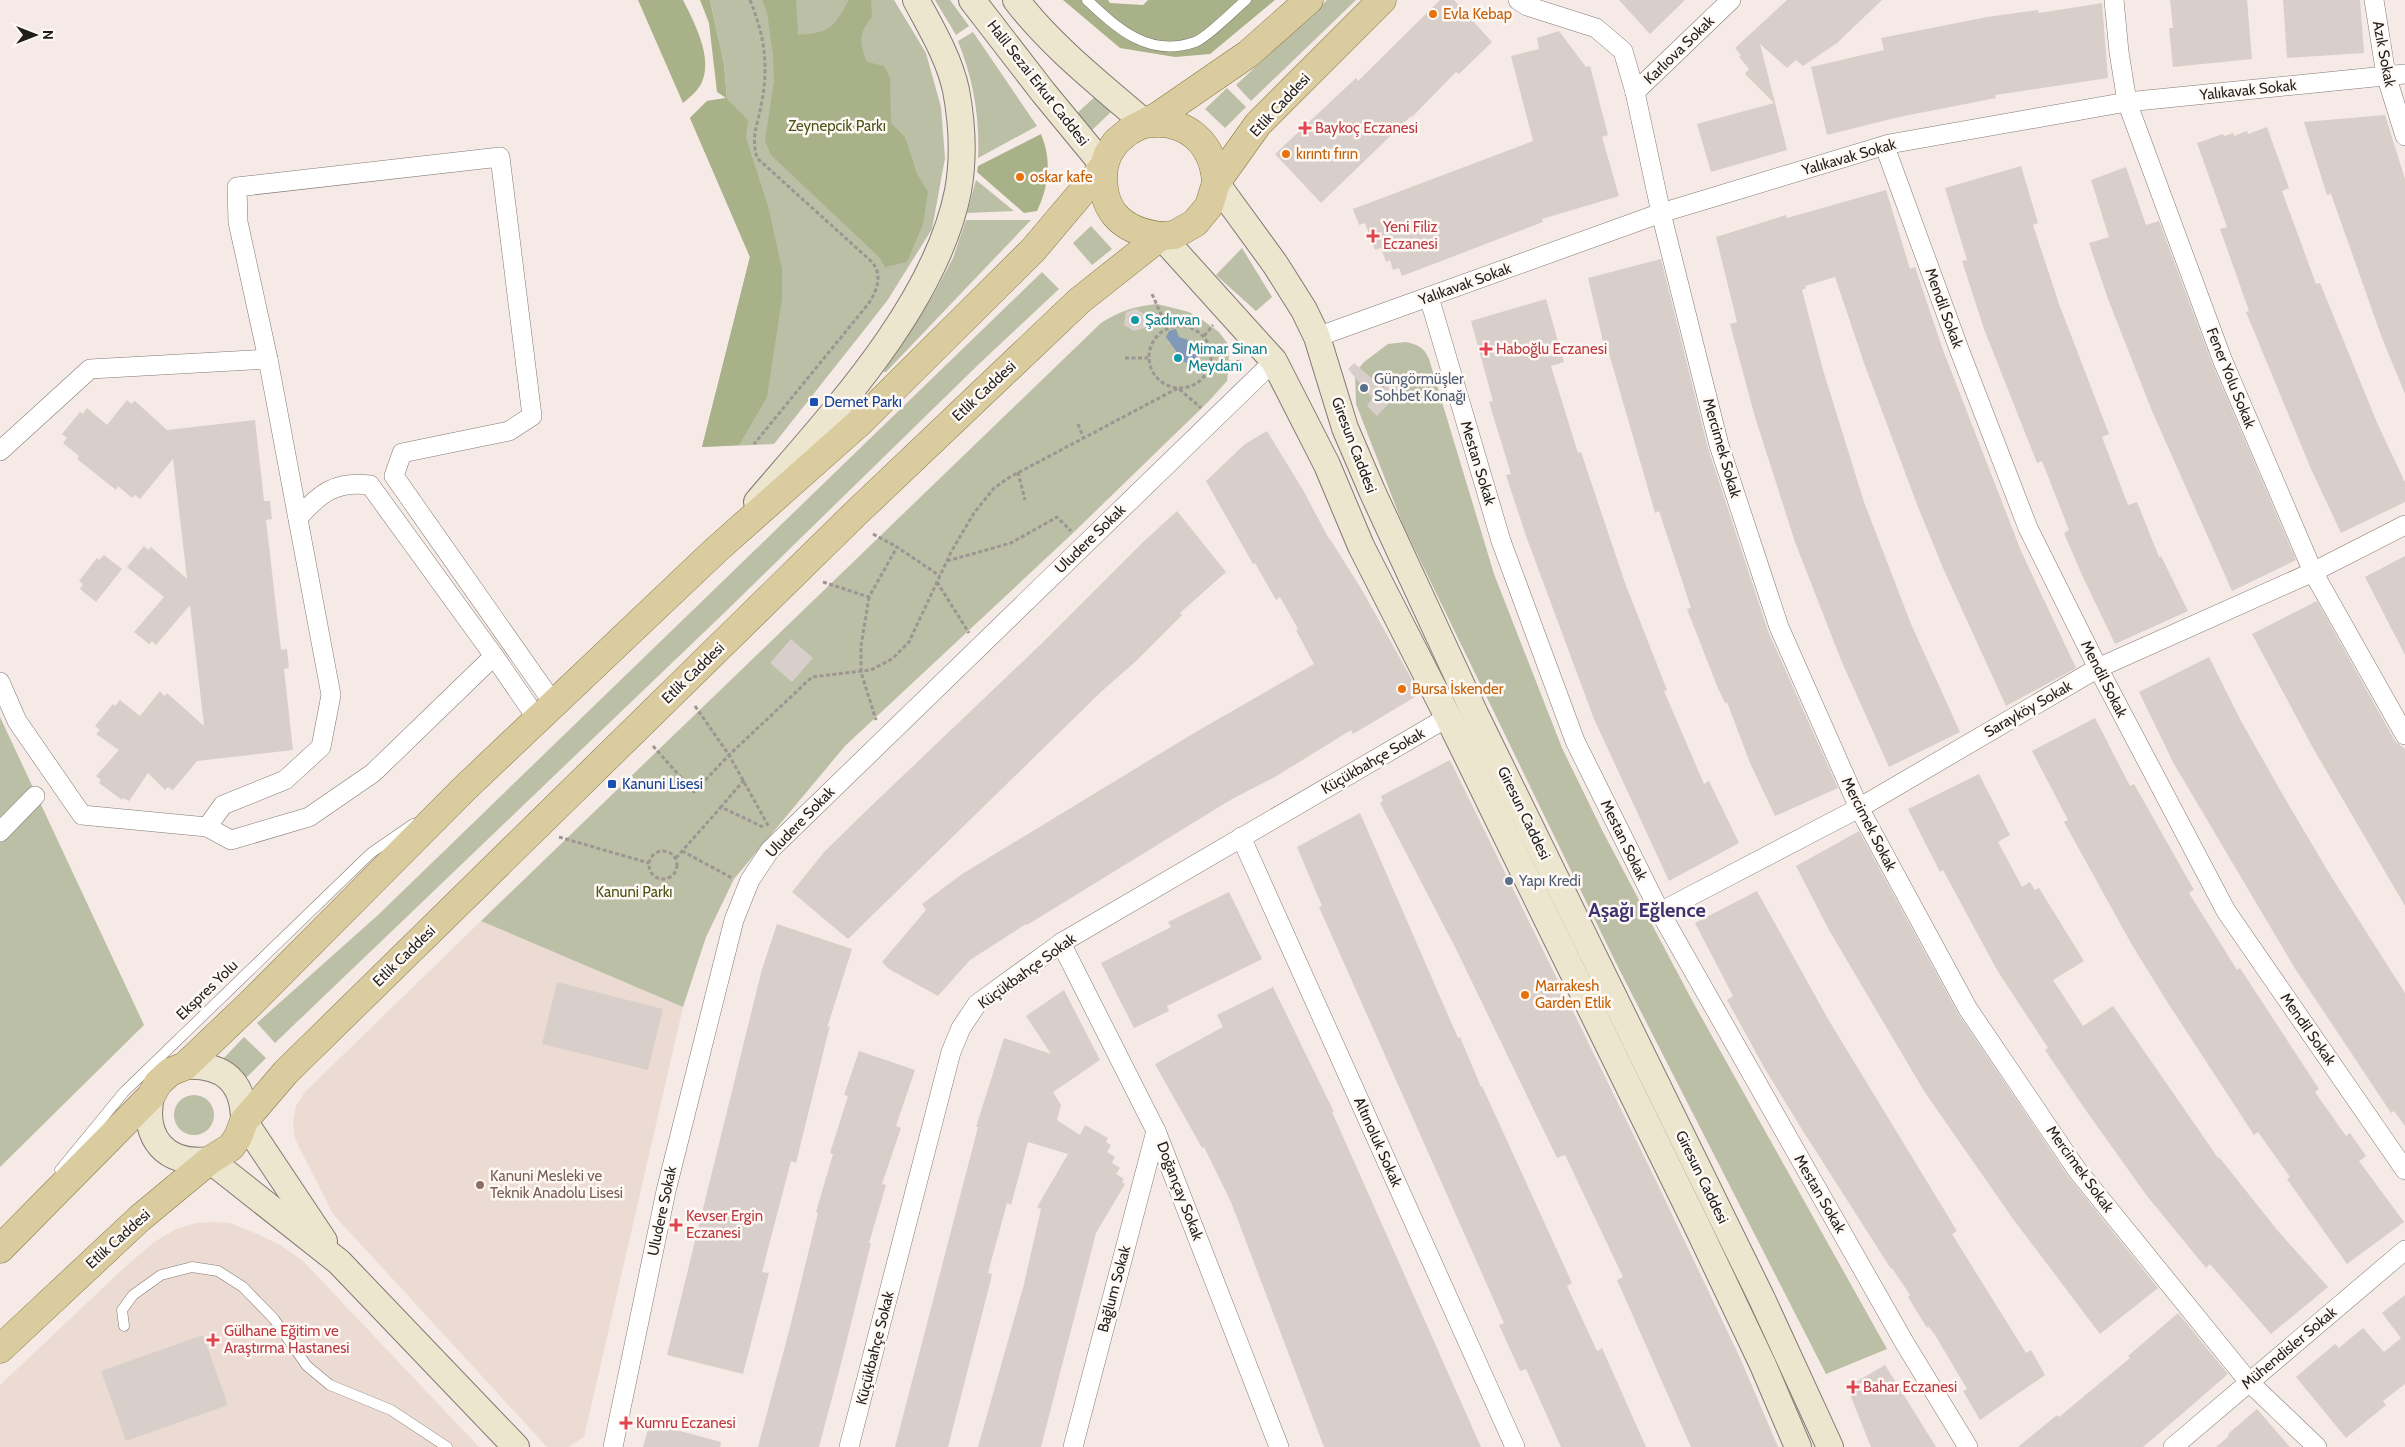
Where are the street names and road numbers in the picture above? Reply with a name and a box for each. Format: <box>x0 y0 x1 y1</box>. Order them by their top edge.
street label: Karlıova Sokak <box>1640 12 1718 88</box>
street label: Halil Sezai Erkut Caddesi <box>983 17 1093 149</box>
street label: Azık Sokak <box>2369 19 2399 89</box>
street label: Etlik Caddesi <box>1246 70 1314 140</box>
street label: Yalıkavak Sokak <box>2198 76 2298 104</box>
street label: Yalıkavak Sokak <box>1799 135 1898 179</box>
street label: Yalıkavak Sokak <box>1415 259 1514 309</box>
street label: Mendil Sokak <box>1921 265 1967 351</box>
street label: Fener Yolu Sokak <box>2203 325 2259 431</box>
street label: Etlik Caddesi <box>949 357 1019 425</box>
street label: Giresun Caddesi <box>1327 394 1381 496</box>
street label: Mercimek Sokak <box>1699 396 1745 500</box>
street label: Mestan Sokak <box>1457 419 1499 508</box>
street label: Uludere Sokak <box>1051 501 1129 577</box>
street label: Mendil Sokak <box>2077 637 2131 721</box>
street label: Etlik Caddesi <box>658 639 728 707</box>
street label: Sarayköy Sokak <box>1981 677 2075 741</box>
street label: Küçükbahçe Sokak <box>1318 724 1428 798</box>
street label: Giresun Caddesi <box>1494 763 1554 863</box>
street label: Mercimek Sokak <box>1838 774 1900 874</box>
street label: Uludere Sokak <box>762 783 838 861</box>
street label: Mestan Sokak <box>1597 797 1651 884</box>
street label: Etlik Caddesi <box>369 922 439 990</box>
street label: Küçükbahçe Sokak <box>975 929 1080 1012</box>
street label: Ekspres Yolu <box>173 956 241 1024</box>
street label: Mendil Sokak <box>2277 989 2340 1069</box>
street label: Altınoluk Sokak <box>1350 1094 1406 1190</box>
street label: Mercimek Sokak <box>2043 1122 2118 1216</box>
street label: Giresun Caddesi <box>1672 1127 1732 1227</box>
street label: Doğançay Sokak <box>1153 1139 1207 1243</box>
street label: Mestan Sokak <box>1790 1152 1850 1237</box>
street label: Uludere Sokak <box>644 1164 680 1258</box>
street label: Etlik Caddesi <box>82 1205 154 1273</box>
street label: Bağlum Sokak <box>1094 1243 1134 1334</box>
street label: Küçükbahçe Sokak <box>852 1289 898 1407</box>
street label: Mühendisler Sokak <box>2238 1303 2340 1393</box>

